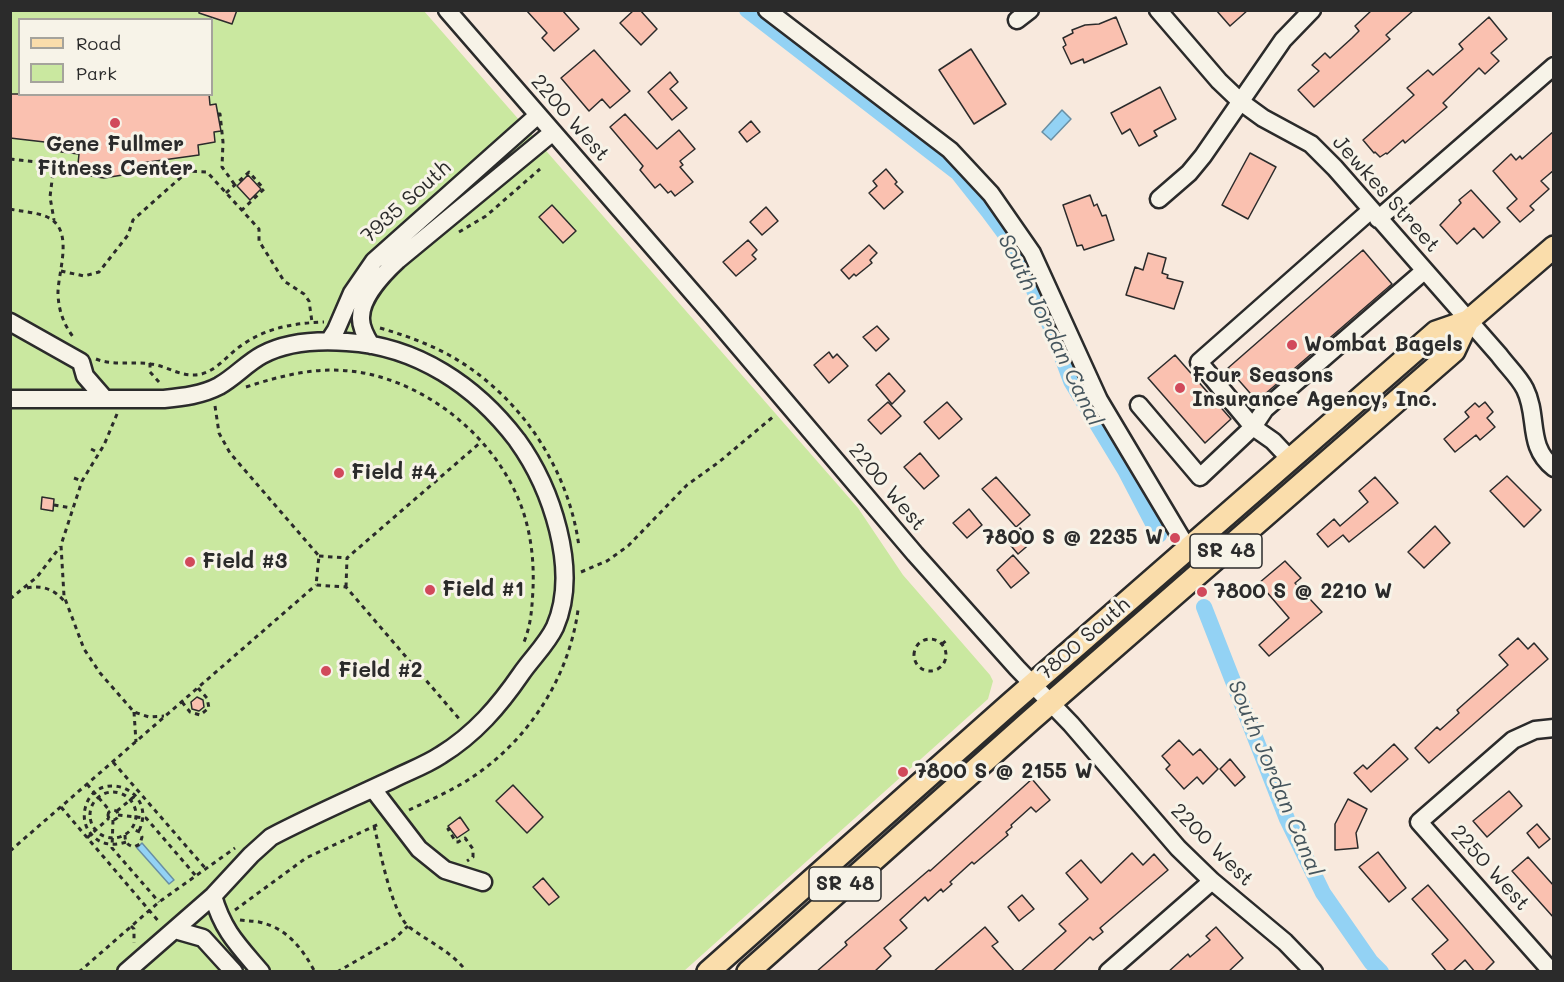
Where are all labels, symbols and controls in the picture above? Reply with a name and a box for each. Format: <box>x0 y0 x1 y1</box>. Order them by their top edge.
legend <box>18 18 213 96</box>
text: Road <box>76 31 121 55</box>
text: Park <box>76 61 117 85</box>
street label: 2200 West <box>525 69 615 167</box>
marker: Gene Fullmer Fitness Center <box>108 116 122 130</box>
street label: Jewkes Street <box>1327 130 1445 258</box>
place label: Gene Fullmer Fitness Center <box>37 132 193 182</box>
street label: 7935 South <box>356 155 456 249</box>
water label: South Jordan Canal <box>992 230 1108 430</box>
place label: Wombat Bagels <box>1304 332 1463 358</box>
marker: Wombat Bagels <box>1285 338 1299 352</box>
place label: Four Seasons Insurance Agency, Inc. <box>1192 363 1437 413</box>
marker: Four Seasons Insurance Agency, Inc. <box>1173 381 1187 395</box>
street label: 2200 West <box>843 438 931 536</box>
place label: Field #4 <box>351 460 437 486</box>
marker: Field #4 <box>332 466 346 480</box>
place label: 7800 S @ 2235 W <box>983 525 1163 551</box>
marker: 7800 S @ 2235 W <box>1168 531 1182 545</box>
road number: SR 48 <box>1190 534 1262 568</box>
place label: Field #3 <box>202 549 287 575</box>
marker: Field #3 <box>183 555 197 569</box>
place label: Field #1 <box>442 577 524 603</box>
place label: 7800 S @ 2210 W <box>1214 579 1392 605</box>
marker: Field #1 <box>423 583 437 597</box>
marker: 7800 S @ 2210 W <box>1195 585 1209 599</box>
street label: 7800 South <box>1033 592 1135 686</box>
place label: Field #2 <box>338 658 422 684</box>
marker: Field #2 <box>319 664 333 678</box>
water label: South Jordan Canal <box>1222 676 1328 880</box>
place label: 7800 S @ 2155 W <box>915 759 1093 785</box>
marker: 7800 S @ 2155 W <box>896 765 910 779</box>
street label: 2200 West <box>1165 798 1259 892</box>
street label: 2250 West <box>1445 820 1535 916</box>
road number: SR 48 <box>809 867 881 901</box>

